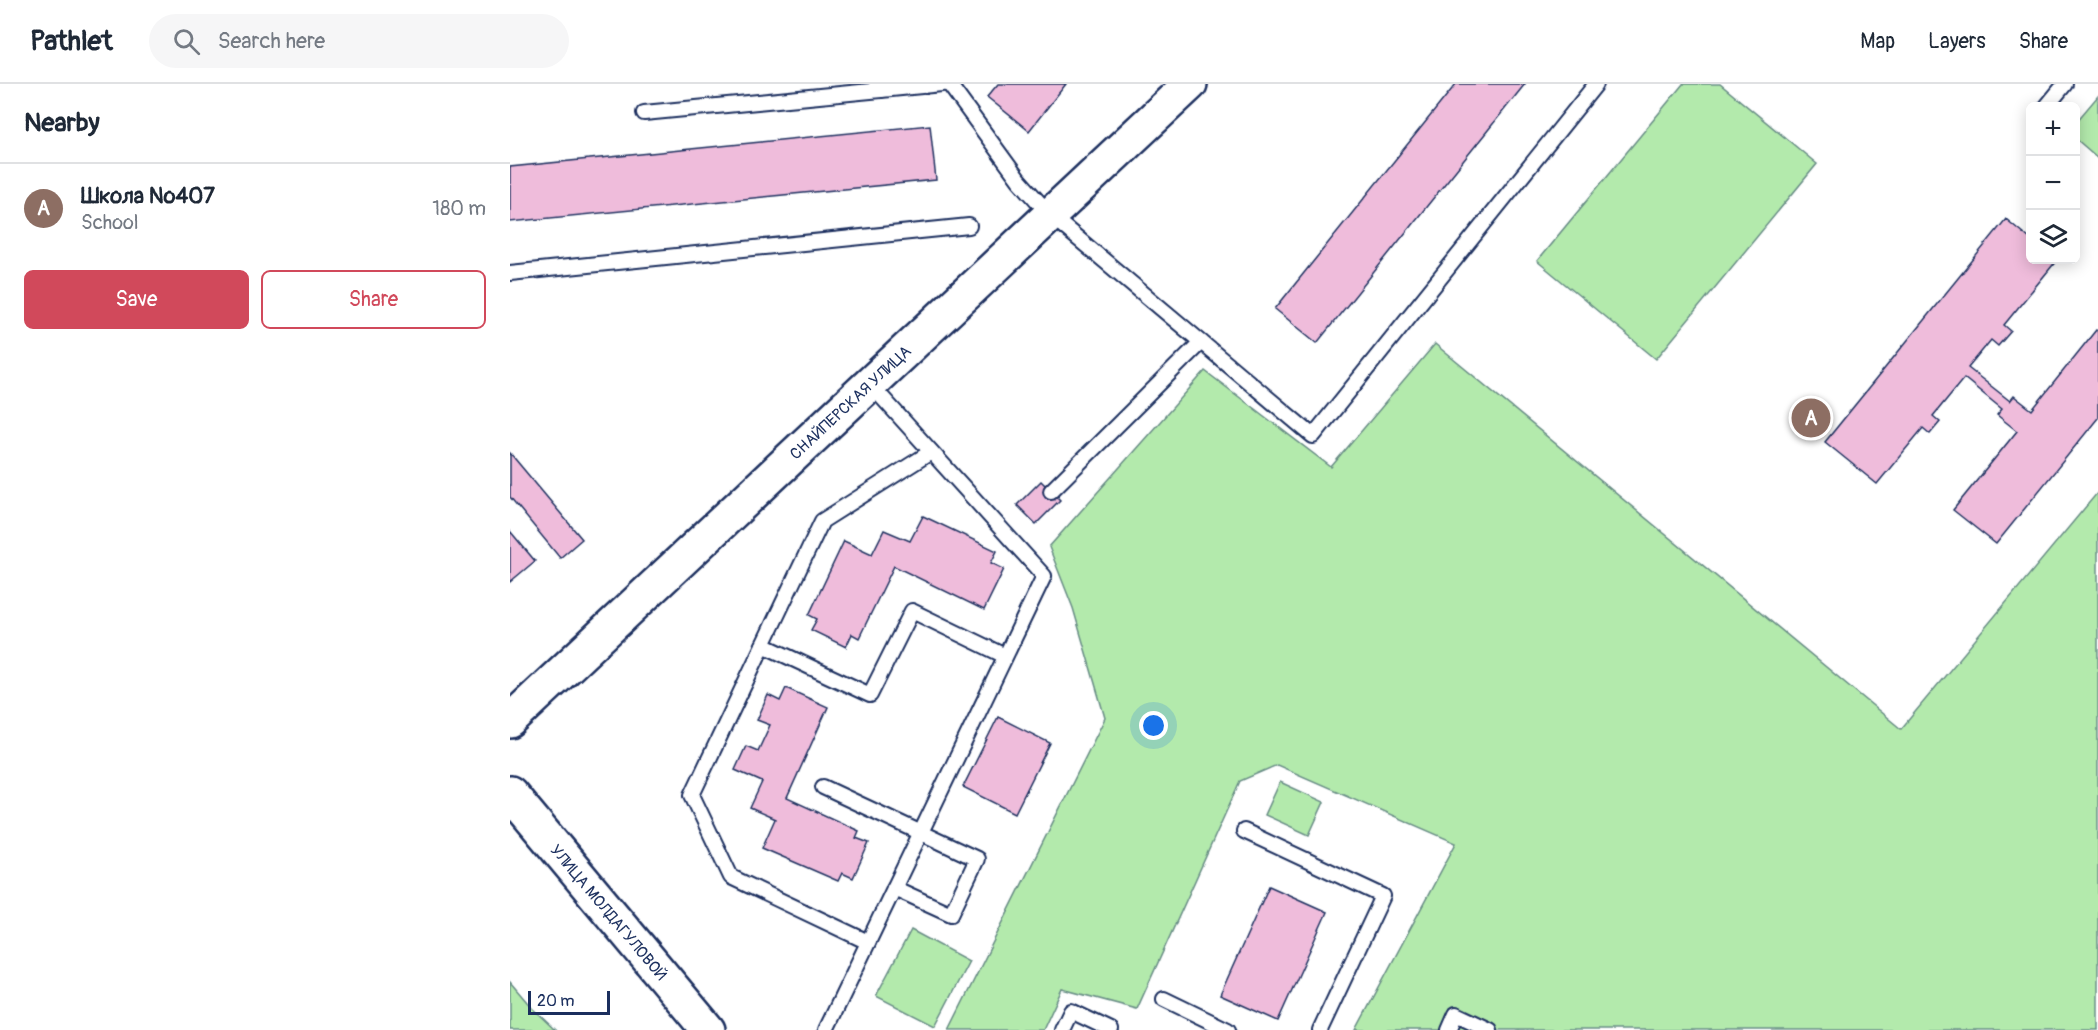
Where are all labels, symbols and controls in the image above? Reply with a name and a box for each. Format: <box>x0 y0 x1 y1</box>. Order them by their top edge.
search box <box>149 14 569 68</box>
text: Pathlet <box>30 24 113 59</box>
icon: search <box>170 25 203 58</box>
text: Search here <box>218 27 325 55</box>
text: Map <box>1860 28 1895 55</box>
text: Layers <box>1928 28 1986 55</box>
text: Share <box>2019 28 2068 55</box>
map controls <box>2026 102 2080 264</box>
button: + <box>2026 102 2080 156</box>
text: Nearby <box>24 107 100 139</box>
button: − <box>2026 156 2080 210</box>
text: Школа №407 <box>81 182 215 210</box>
text: A <box>37 196 50 221</box>
text: 180 m <box>432 196 486 221</box>
text: School <box>81 210 138 235</box>
button: layers <box>2026 210 2080 264</box>
button: Save <box>24 270 249 329</box>
button: Share <box>261 270 486 329</box>
street label: СНАЙПЕРСКАЯ УЛИЦА <box>786 341 915 464</box>
pin: A <box>1792 396 1830 440</box>
your location <box>1139 711 1168 740</box>
street label: УЛИЦА МОЛДАГУЛОВОЙ <box>546 841 671 985</box>
scale bar <box>528 988 610 1016</box>
text: 20 m <box>537 991 575 1011</box>

